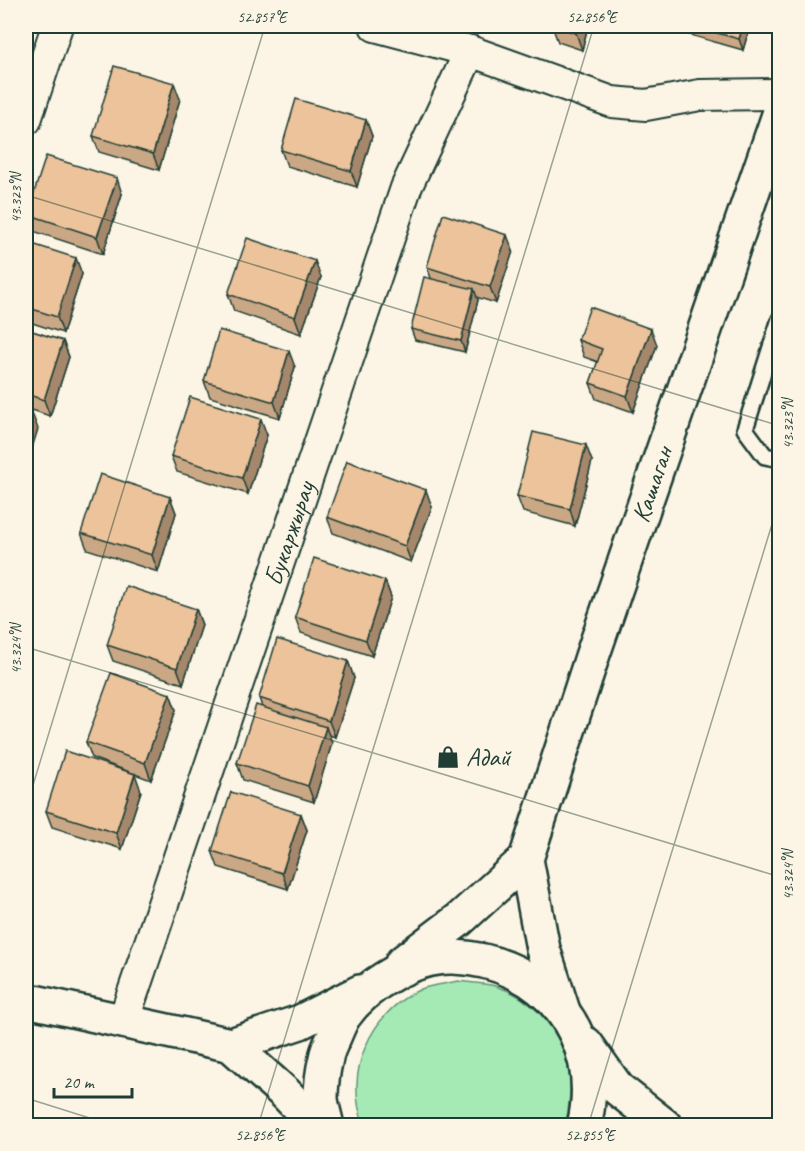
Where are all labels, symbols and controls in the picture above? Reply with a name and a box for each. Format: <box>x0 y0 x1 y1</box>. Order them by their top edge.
text: 52.857°E <box>238 8 289 27</box>
text: 52.856°E <box>568 8 619 27</box>
text: 43.323°N <box>7 170 26 223</box>
text: 43.323°N <box>779 396 798 449</box>
street label: Кашаган <box>624 440 681 527</box>
street label: Букаржырау <box>256 475 323 590</box>
text: 43.324°N <box>7 621 26 674</box>
place label: Адай <box>466 741 513 774</box>
shop icon: Адай <box>435 744 461 770</box>
text: 43.324°N <box>779 847 798 900</box>
scale bar <box>54 1061 132 1099</box>
text: 20 m <box>63 1071 96 1093</box>
text: 52.856°E <box>236 1126 287 1145</box>
text: 52.855°E <box>566 1126 617 1145</box>

